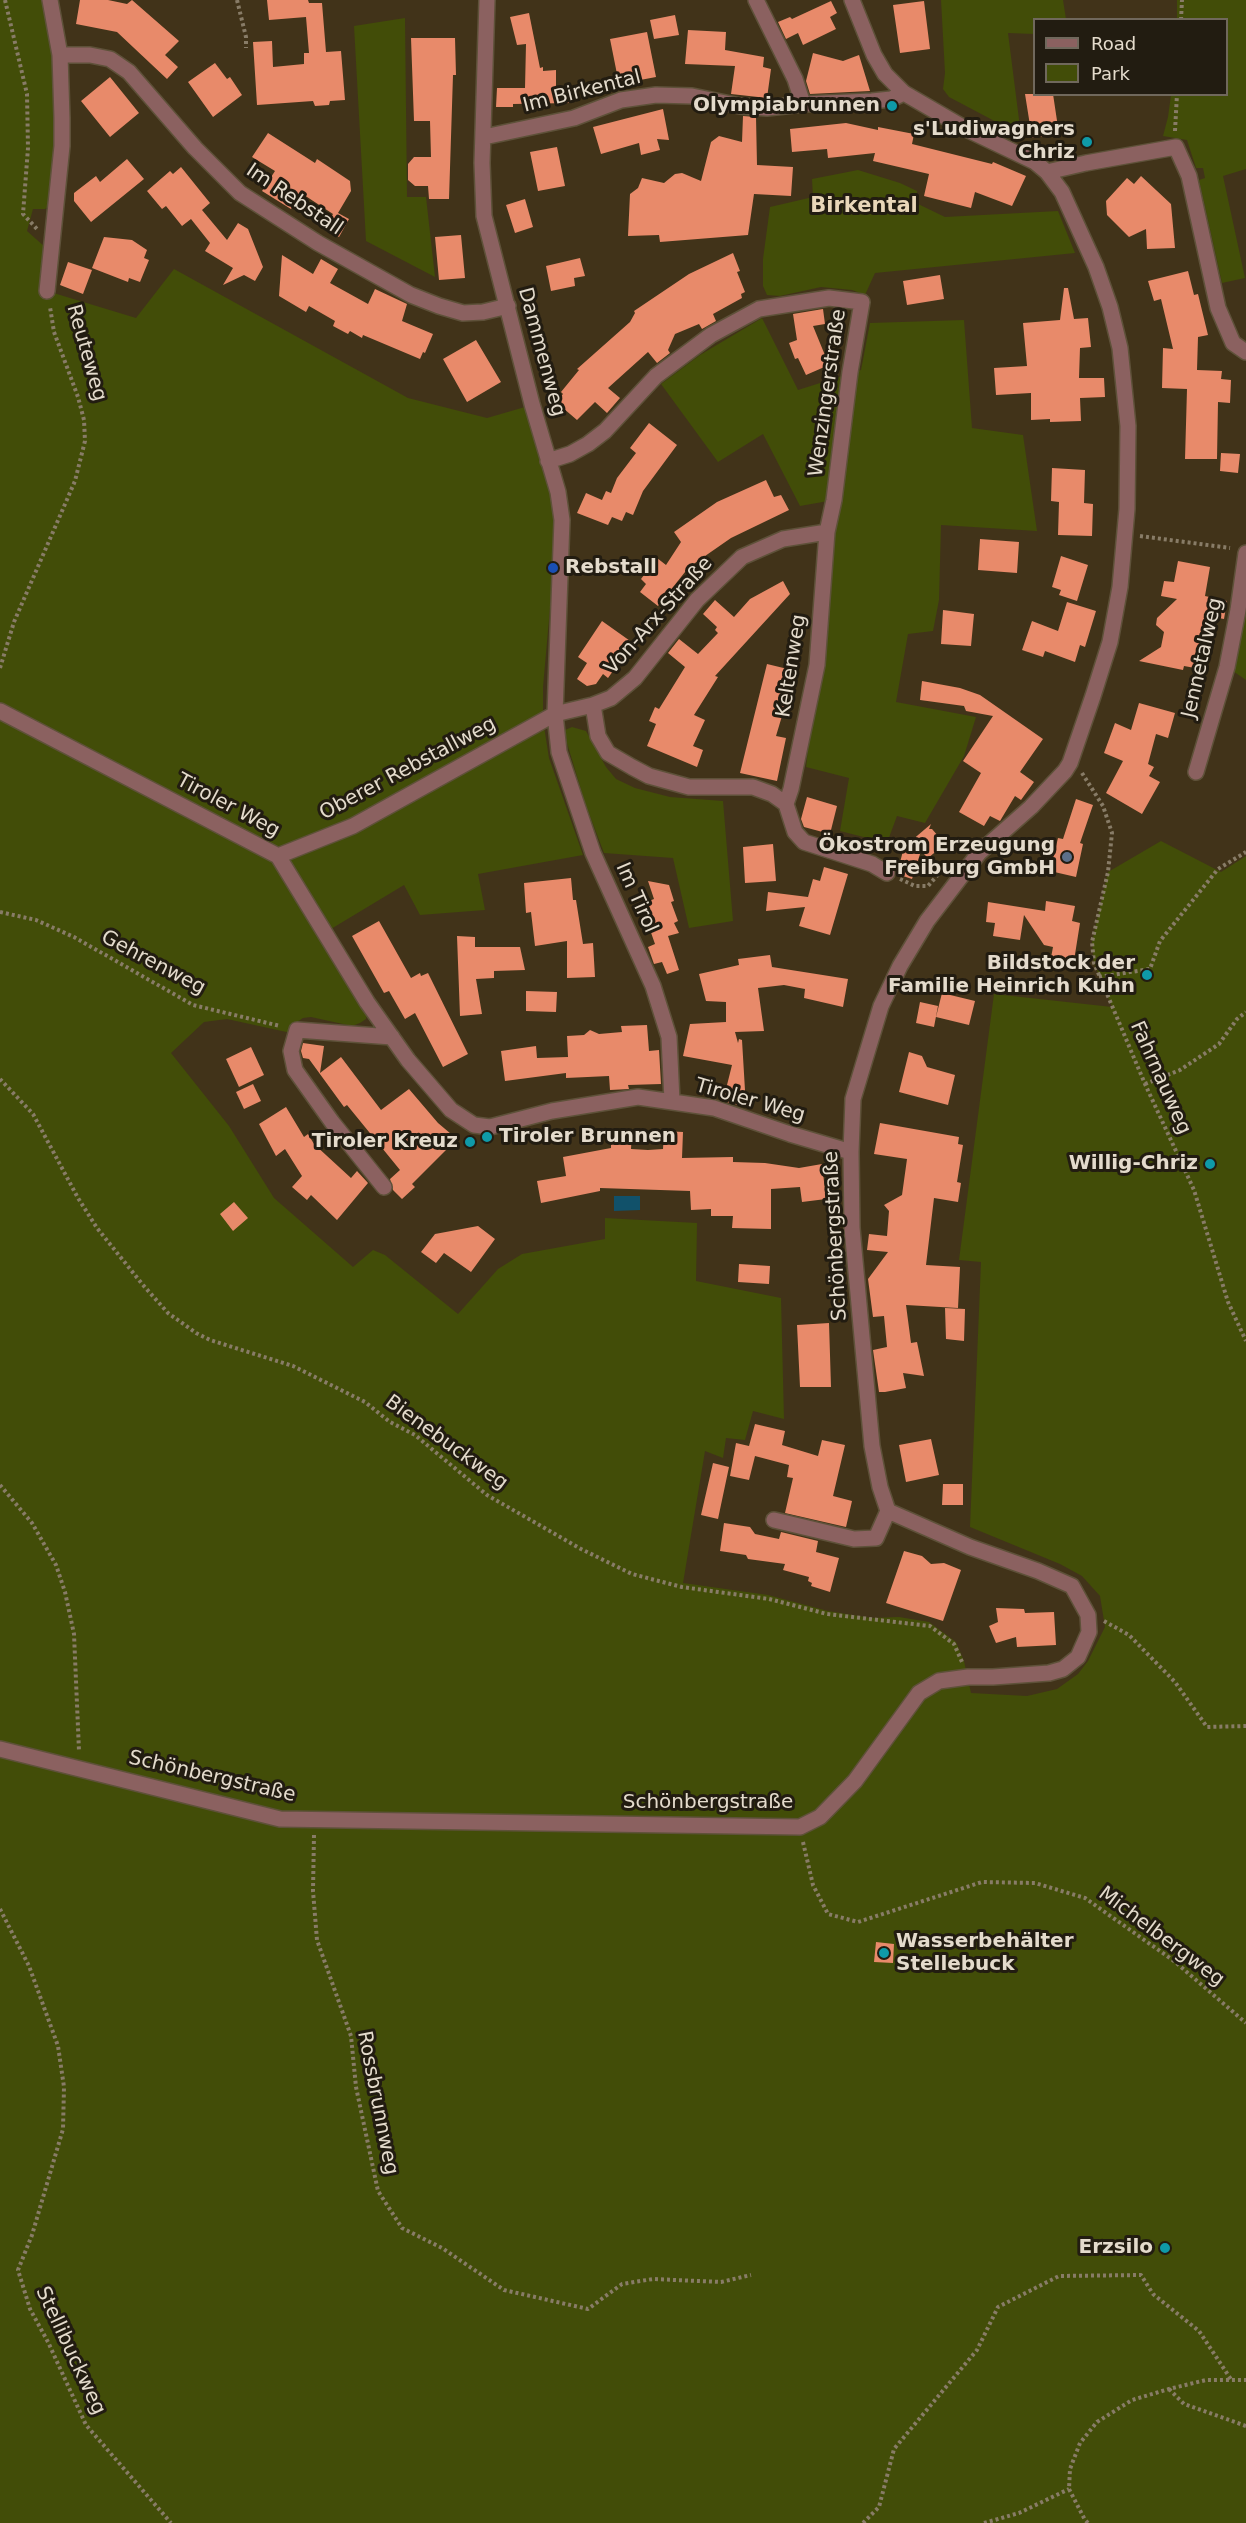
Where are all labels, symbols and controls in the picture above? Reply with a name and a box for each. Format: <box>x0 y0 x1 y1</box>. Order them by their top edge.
legend <box>1033 18 1228 96</box>
text: Road <box>1091 33 1136 54</box>
text: Park <box>1091 63 1130 84</box>
street label: Im Birkental <box>521 66 643 118</box>
place label: Olympiabrunnen <box>693 94 880 118</box>
marker: Olympiabrunnen <box>885 99 899 113</box>
place label: s'Ludiwagners Chriz <box>913 118 1075 165</box>
marker: s'Ludiwagners Chriz <box>1080 135 1094 149</box>
street label: Im Rebstall <box>241 159 347 241</box>
district label: Birkental <box>810 194 918 220</box>
street label: Dammenweg <box>512 285 570 419</box>
street label: Reuteweg <box>61 302 111 404</box>
street label: Wenzingerstraße <box>804 308 852 478</box>
street label: Von-Arx-Straße <box>600 552 718 680</box>
place label: Rebstall <box>565 556 657 580</box>
marker: Rebstall <box>546 561 560 575</box>
street label: Jennetalweg <box>1177 595 1229 721</box>
street label: Keltenweg <box>772 613 812 719</box>
street label: Oberer Rebstallweg <box>316 712 500 826</box>
street label: Tiroler Weg <box>172 769 284 843</box>
place label: Ökostrom Erzeugung Freiburg GmbH <box>819 834 1055 881</box>
marker: Ökostrom Erzeugung Freiburg GmbH <box>1060 850 1074 864</box>
street label: Im Tirol <box>610 859 662 937</box>
street label: Gehrenweg <box>97 926 209 1000</box>
place label: Bildstock der Familie Heinrich Kuhn <box>888 952 1135 999</box>
marker: Bildstock der Familie Heinrich Kuhn <box>1140 968 1154 982</box>
street label: Fahrnauweg <box>1124 1018 1196 1138</box>
street label: Tiroler Weg <box>692 1074 808 1128</box>
place label: Tiroler Brunnen <box>499 1125 676 1149</box>
place label: Tiroler Kreuz <box>312 1130 458 1154</box>
marker: Tiroler Brunnen <box>480 1130 494 1144</box>
marker: Tiroler Kreuz <box>463 1135 477 1149</box>
street label: Schönbergstraße <box>820 1150 852 1322</box>
place label: Willig-Chriz <box>1069 1152 1198 1176</box>
marker: Willig-Chriz <box>1203 1157 1217 1171</box>
street label: Bienebuckweg <box>380 1390 512 1496</box>
street label: Schönbergstraße <box>126 1746 298 1808</box>
street label: Schönbergstraße <box>623 1791 793 1815</box>
street label: Michelbergweg <box>1093 1882 1229 1992</box>
place label: Wasserbehälter Stellebuck <box>896 1930 1074 1977</box>
marker: Wasserbehälter Stellebuck <box>877 1946 891 1960</box>
street label: Rossbrunnweg <box>351 2029 403 2177</box>
place label: Erzsilo <box>1078 2236 1153 2260</box>
marker: Erzsilo <box>1158 2241 1172 2255</box>
street label: Stellibuckweg <box>30 2283 110 2419</box>

